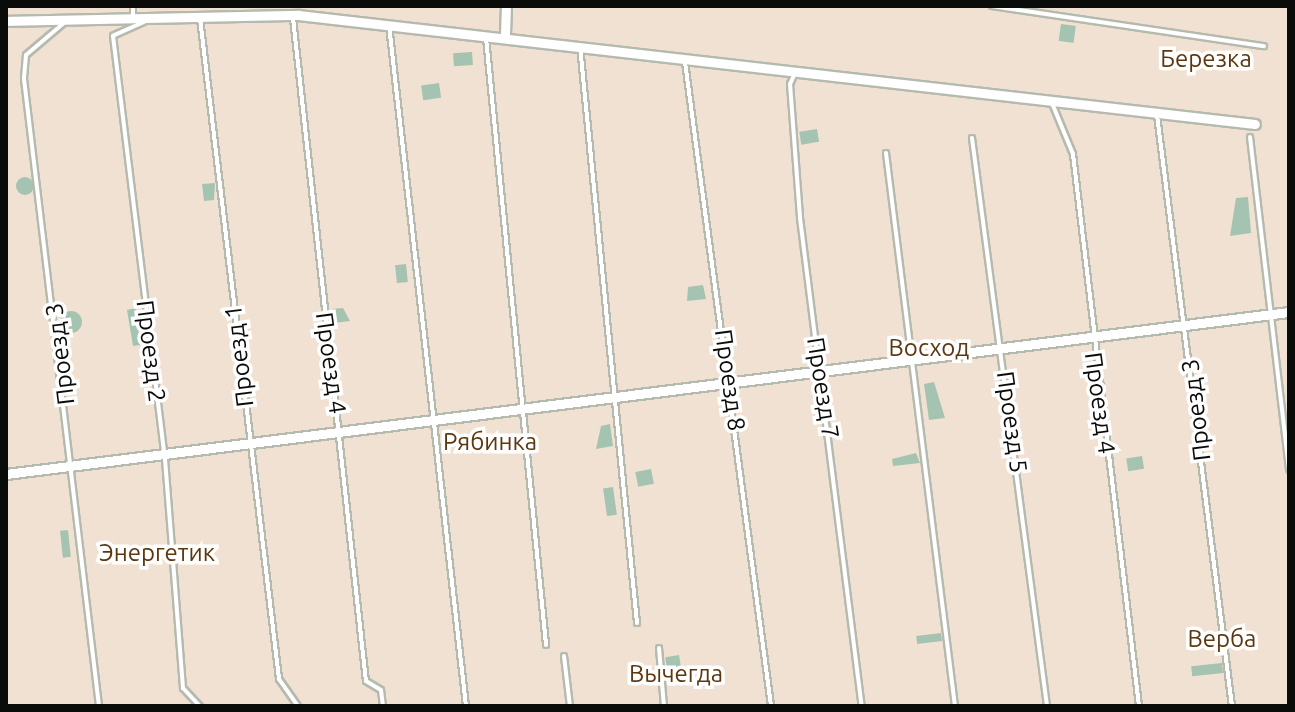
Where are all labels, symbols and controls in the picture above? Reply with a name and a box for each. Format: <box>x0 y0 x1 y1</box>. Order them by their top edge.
park label: Березка <box>1160 45 1252 73</box>
street label: Проезд 2 <box>130 298 172 404</box>
street label: Проезд 3 <box>39 301 81 407</box>
street label: Проезд 1 <box>218 303 260 409</box>
street label: Проезд 4 <box>310 310 352 416</box>
street label: Проезд 8 <box>709 327 751 433</box>
park label: Восход <box>889 334 969 362</box>
street label: Проезд 7 <box>801 335 845 441</box>
street label: Проезд 4 <box>1079 350 1121 456</box>
street label: Проезд 3 <box>1175 357 1217 463</box>
street label: Проезд 5 <box>991 369 1033 475</box>
park label: Рябинка <box>443 428 537 456</box>
park label: Энергетик <box>99 539 215 567</box>
park label: Верба <box>1188 625 1256 653</box>
park label: Вычегда <box>629 660 723 688</box>

